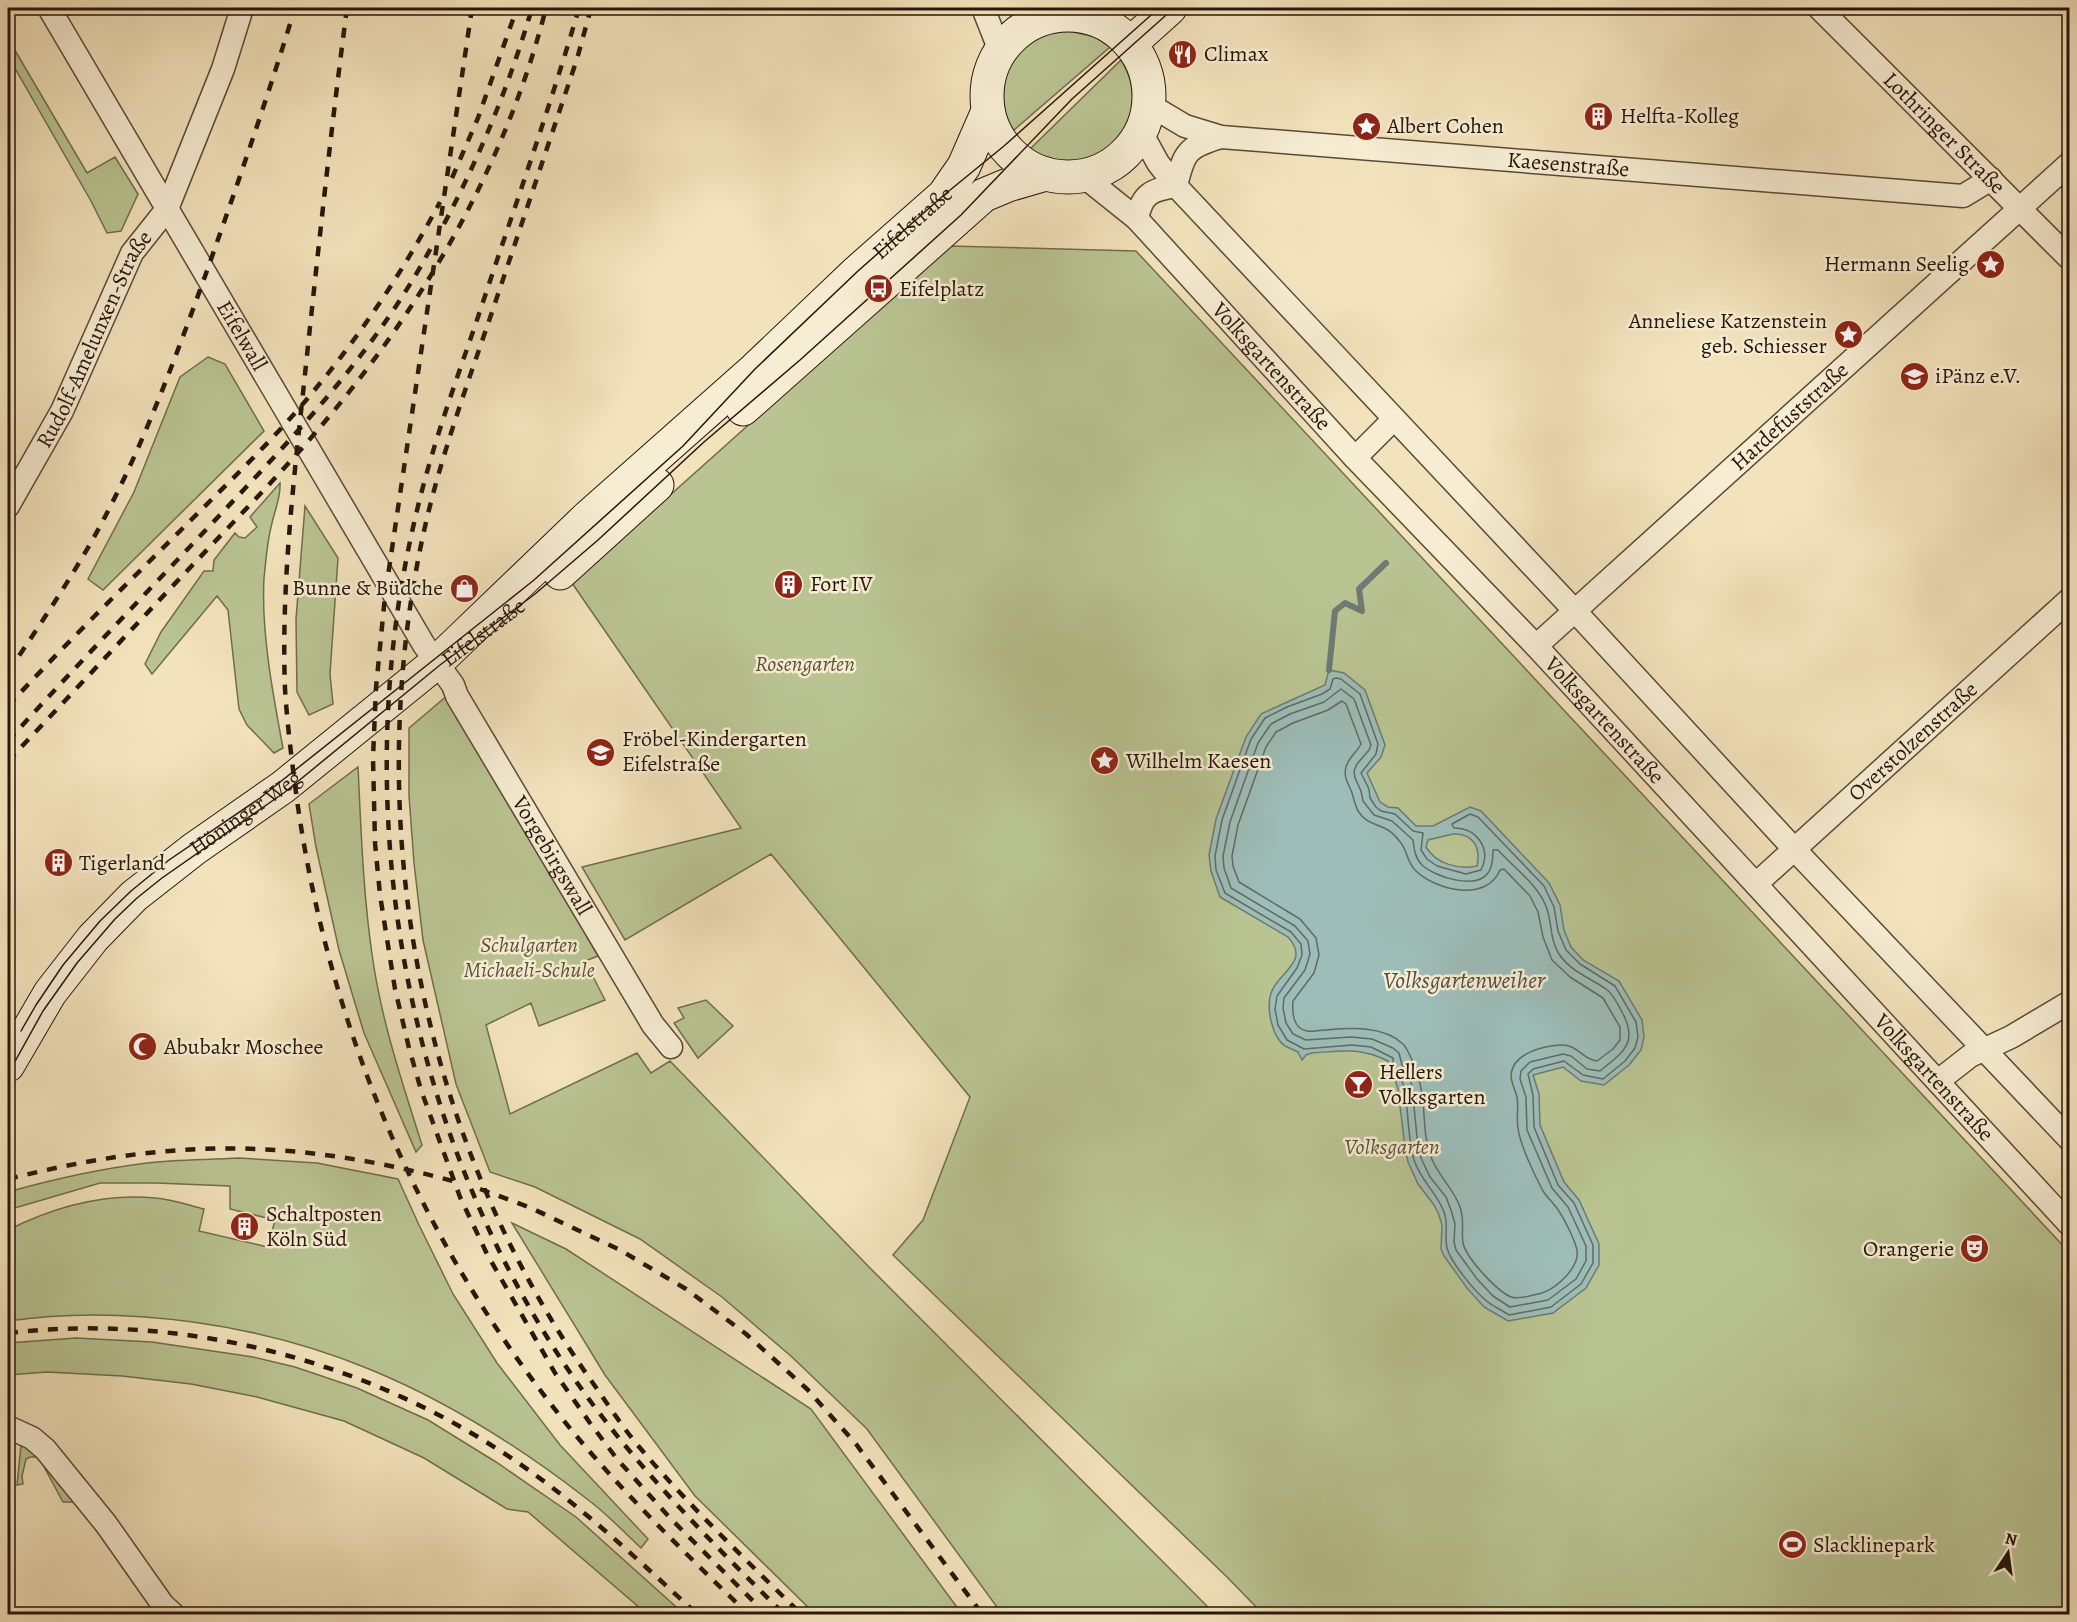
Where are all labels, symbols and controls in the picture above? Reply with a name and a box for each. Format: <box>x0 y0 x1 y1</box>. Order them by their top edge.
restaurant icon: Climax <box>1167 38 1199 70</box>
place label: Climax <box>1204 39 1269 69</box>
street label: Lothringer Straße <box>1876 65 2012 201</box>
building icon: Helfta-Kolleg <box>1583 100 1615 132</box>
place label: Helfta-Kolleg <box>1620 101 1739 131</box>
place icon: Albert Cohen <box>1350 110 1382 142</box>
place label: Albert Cohen <box>1386 111 1504 141</box>
street label: Kaesenstraße <box>1506 145 1630 184</box>
street label: Eifelstraße <box>866 179 959 267</box>
street label: Rudolf-Amelunxen-Straße <box>29 224 159 453</box>
place icon: Hermann Seelig <box>1974 248 2006 280</box>
place label: Hermann Seelig <box>1824 249 1969 279</box>
bus stop icon: Eifelplatz <box>862 273 894 305</box>
place label: Eifelplatz <box>899 274 984 304</box>
street label: Eifelwall <box>209 295 274 376</box>
street label: Volksgartenstraße <box>1204 295 1338 437</box>
place label: Anneliese Katzenstein geb. Schiesser <box>1628 306 1827 361</box>
place icon: Anneliese Katzenstein geb. Schiesser <box>1832 318 1864 350</box>
street label: Hardefuststraße <box>1724 355 1855 478</box>
school or university icon: iPänz e.V. <box>1898 360 1930 392</box>
place label: iPänz e.V. <box>1935 361 2021 391</box>
building icon: Fort IV <box>773 568 805 600</box>
place label: Fort IV <box>810 569 873 599</box>
shop icon: Bunne & Büdche <box>448 572 480 604</box>
place label: Bunne & Büdche <box>292 573 443 603</box>
street label: Eifelstraße <box>435 591 532 674</box>
park label: Rosengarten <box>755 649 855 679</box>
street label: Volksgartenstraße <box>1537 649 1671 791</box>
street label: Overstolzenstraße <box>1842 675 1984 808</box>
place label: Fröbel-Kindergarten Eifelstraße <box>622 724 807 779</box>
school or university icon: Fröbel-Kindergarten Eifelstraße <box>585 736 617 768</box>
place icon: Wilhelm Kaesen <box>1089 745 1121 777</box>
place label: Wilhelm Kaesen <box>1125 746 1271 776</box>
street label: Höninger Weg <box>183 763 308 863</box>
street label: Vorgebirgswall <box>504 789 599 921</box>
building icon: Tigerland <box>42 847 74 879</box>
place label: Tigerland <box>79 848 166 878</box>
park label: Schulgarten Michaeli-Schule <box>463 930 595 985</box>
water label: Volksgartenweiher <box>1383 964 1546 996</box>
street label: Volksgartenstraße <box>1867 1006 2001 1148</box>
mosque icon: Abubakr Moschee <box>127 1031 159 1063</box>
place label: Abubakr Moschee <box>163 1032 323 1062</box>
place label: Hellers Volksgarten <box>1378 1057 1485 1112</box>
bar icon: Hellers Volksgarten <box>1342 1069 1374 1101</box>
park label: Volksgarten <box>1344 1132 1440 1162</box>
place label: Schaltposten Köln Süd <box>266 1199 382 1254</box>
building icon: Schaltposten Köln Süd <box>229 1211 261 1243</box>
theatre icon: Orangerie <box>1959 1233 1991 1265</box>
place label: Orangerie <box>1863 1234 1954 1264</box>
north arrow <box>1978 1523 2038 1583</box>
text: N <box>2003 1527 2020 1551</box>
sports icon: Slacklinepark <box>1776 1529 1808 1561</box>
place label: Slacklinepark <box>1813 1530 1935 1560</box>

